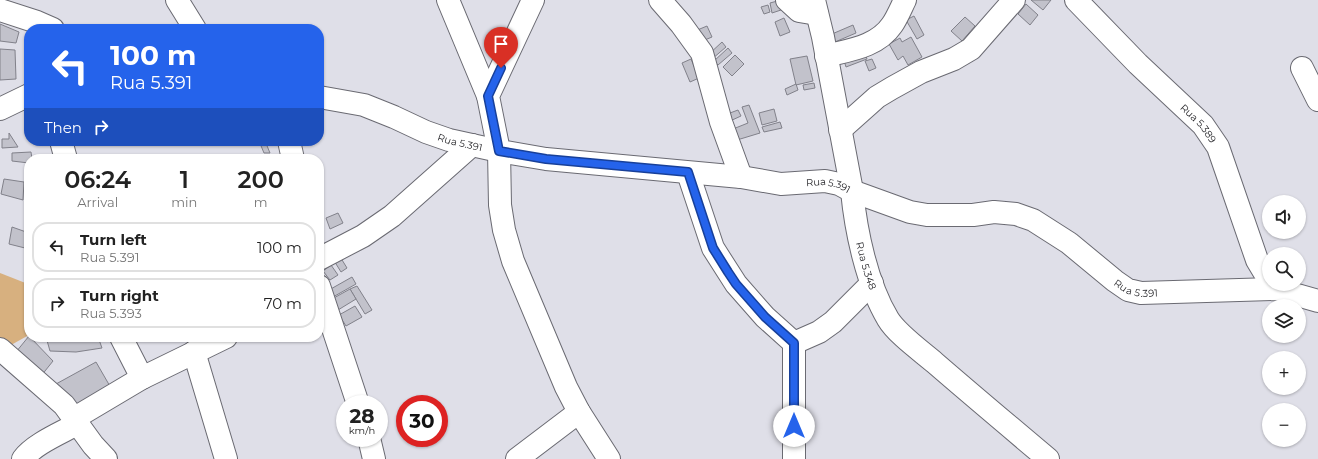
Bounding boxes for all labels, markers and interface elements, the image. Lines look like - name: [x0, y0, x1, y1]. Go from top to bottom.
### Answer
- pin: [484, 27, 518, 68]
- icon: arrive: [490, 33, 512, 55]
- text: 100 m: [110, 38, 196, 72]
- icon: left: [44, 40, 96, 92]
- text: Rua 5.391: [110, 72, 192, 94]
- street label: Rua 5.389: [1178, 101, 1220, 145]
- icon: right: [90, 116, 112, 138]
- text: Then: [44, 118, 82, 137]
- street label: Rua 5.391: [436, 130, 484, 154]
- text: 06:24: [64, 165, 131, 194]
- text: 1: [180, 165, 189, 194]
- text: 200: [238, 165, 284, 194]
- street label: Rua 5.391: [806, 174, 853, 196]
- text: Arrival: [77, 194, 118, 210]
- text: min: [171, 194, 197, 210]
- text: m: [254, 194, 268, 210]
- map controls: [1262, 195, 1306, 447]
- button: sound: [1262, 195, 1306, 239]
- text: Turn left: [80, 230, 147, 249]
- icon: left: [46, 236, 68, 258]
- text: 100 m: [257, 238, 302, 257]
- street label: Rua 5.348: [854, 241, 880, 291]
- button: search: [1262, 247, 1306, 291]
- text: Rua 5.391: [80, 249, 139, 265]
- street label: Rua 5.391: [1112, 276, 1158, 300]
- text: Turn right: [80, 286, 159, 305]
- icon: right: [46, 292, 68, 314]
- text: 70 m: [264, 294, 302, 313]
- button: layers: [1262, 299, 1306, 343]
- text: Rua 5.393: [80, 305, 142, 321]
- button: +: [1262, 351, 1306, 395]
- speed limit sign: 30: [396, 395, 448, 447]
- button: −: [1262, 403, 1306, 447]
- text: 28: [350, 404, 375, 428]
- position arrow: [773, 405, 815, 447]
- text: km/h: [349, 424, 375, 437]

